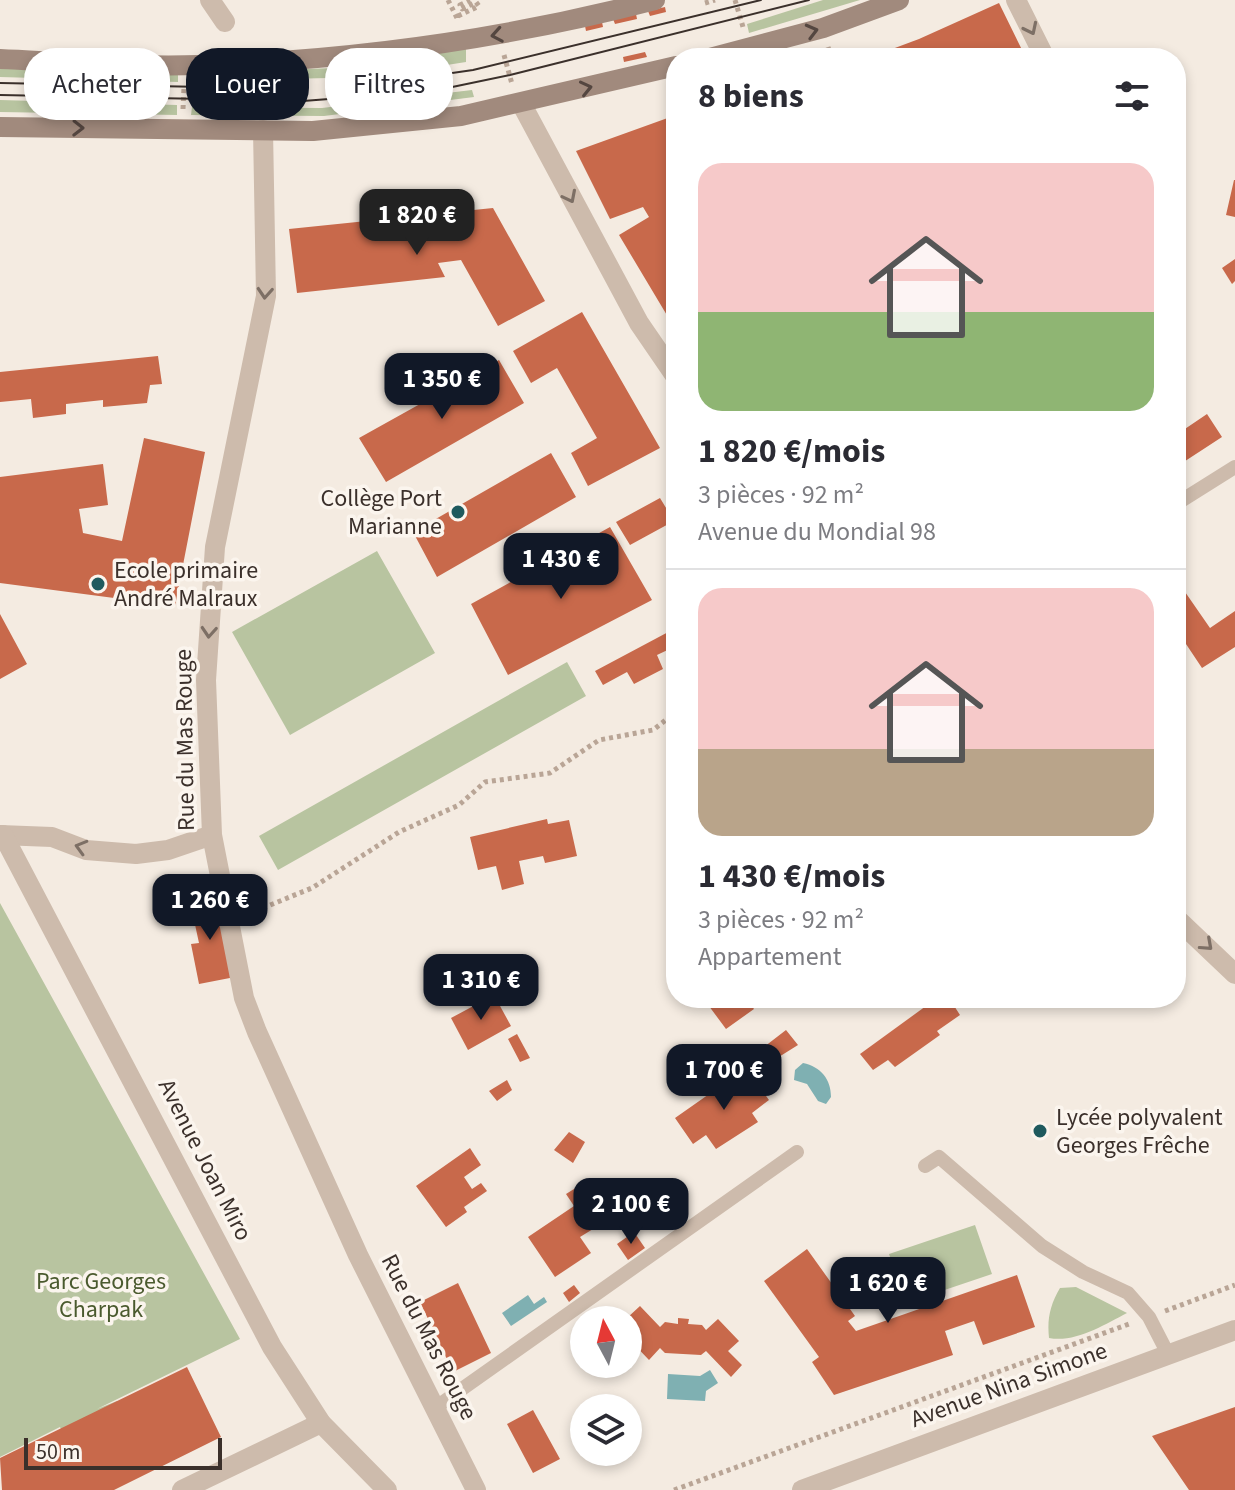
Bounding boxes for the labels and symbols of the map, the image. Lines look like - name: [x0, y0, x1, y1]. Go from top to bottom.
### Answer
- one-way arrow: [1021, 21, 1037, 35]
- one-way arrow: [805, 24, 819, 40]
- one-way arrow: [490, 26, 503, 43]
- one-way arrow: [579, 80, 592, 97]
- one-way arrow: [72, 120, 85, 137]
- pin: 1 820 €: [343, 189, 491, 257]
- one-way arrow: [560, 189, 576, 204]
- one-way arrow: [257, 287, 274, 300]
- pin: 1 350 €: [368, 353, 516, 421]
- place label: Collège Port Marianne: [320, 481, 442, 544]
- marker: Collège Port Marianne: [449, 503, 467, 521]
- pin: 1 430 €: [487, 533, 635, 601]
- place label: Ecole primaire André Malraux: [114, 553, 258, 616]
- marker: Ecole primaire André Malraux: [89, 575, 107, 593]
- one-way arrow: [201, 626, 218, 639]
- street label: Rue du Mas Rouge: [166, 649, 204, 831]
- one-way arrow: [75, 840, 89, 856]
- pin: 1 260 €: [136, 874, 284, 942]
- one-way arrow: [1197, 935, 1212, 949]
- pin: 1 310 €: [407, 954, 555, 1022]
- pin: 1 700 €: [650, 1044, 798, 1112]
- street label: Avenue Joan Miro: [149, 1073, 261, 1247]
- place label: Lycée polyvalent Georges Frêche: [1056, 1100, 1223, 1163]
- marker: Lycée polyvalent Georges Frêche: [1031, 1122, 1049, 1140]
- pin: 2 100 €: [557, 1178, 705, 1246]
- street label: Rue du Mas Rouge: [372, 1248, 486, 1426]
- pin: 1 620 €: [814, 1257, 962, 1325]
- park label: Parc Georges Charpak: [36, 1264, 166, 1327]
- north arrow: [570, 1306, 642, 1378]
- street label: Avenue Nina Simone: [906, 1333, 1112, 1437]
- scale bar: [24, 1434, 222, 1470]

